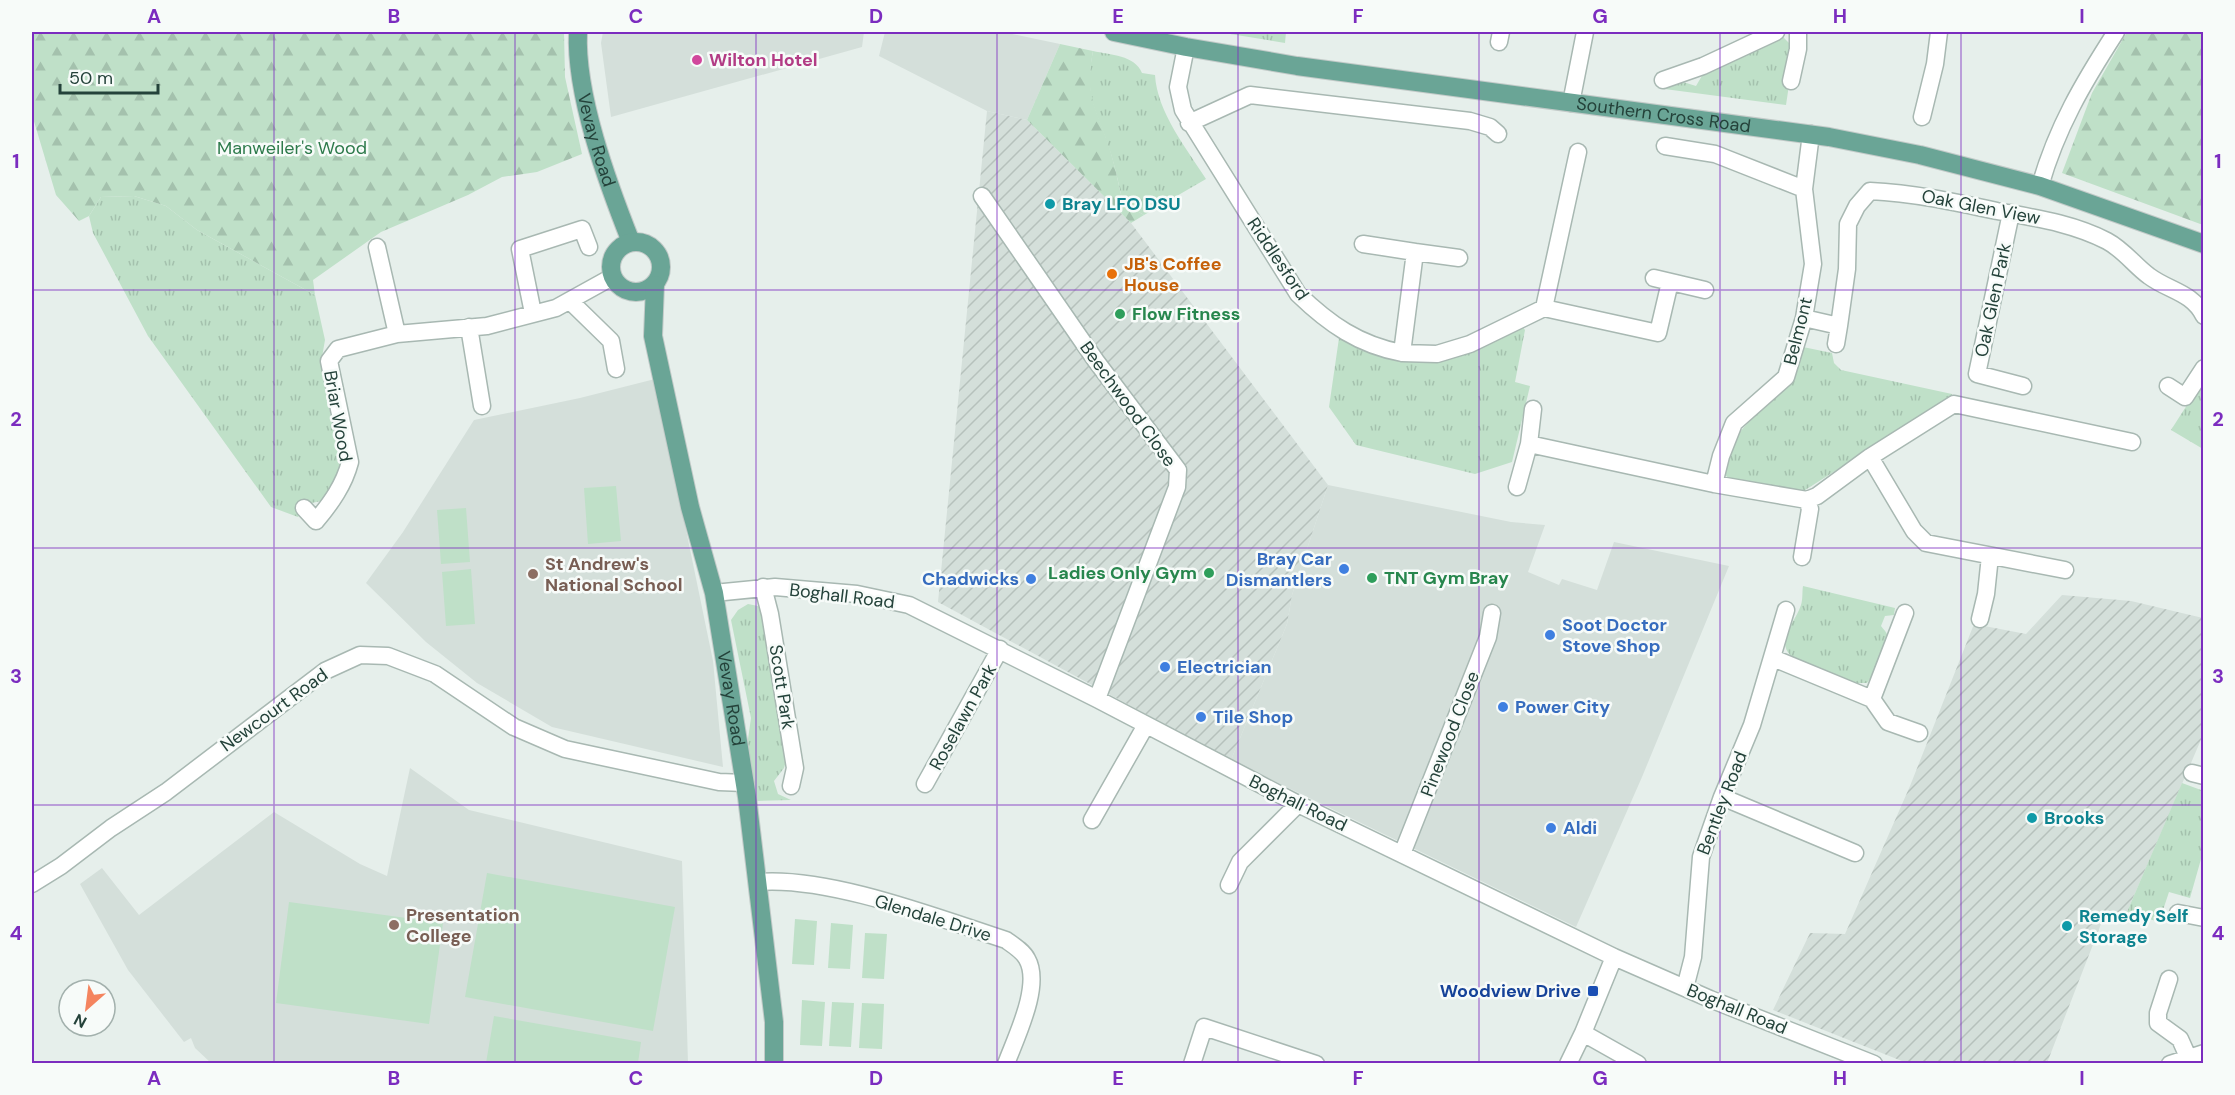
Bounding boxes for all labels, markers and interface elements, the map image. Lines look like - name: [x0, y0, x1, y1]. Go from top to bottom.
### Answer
- text: A: [147, 3, 161, 29]
- text: B: [388, 3, 400, 29]
- text: C: [629, 3, 643, 29]
- text: D: [869, 3, 883, 29]
- text: E: [1112, 3, 1124, 29]
- text: F: [1352, 3, 1364, 29]
- text: G: [1592, 3, 1608, 29]
- text: H: [1833, 3, 1847, 29]
- text: I: [2079, 3, 2085, 29]
- place label: Wilton Hotel: [709, 48, 818, 72]
- marker: Wilton Hotel: [690, 53, 704, 67]
- scale bar: [60, 57, 158, 95]
- text: 50 m: [69, 66, 113, 90]
- street label: Vevay Road: [572, 91, 621, 190]
- street label: Southern Cross Road: [1575, 91, 1752, 138]
- park label: Manweiler's Wood: [217, 136, 367, 160]
- text: 1: [12, 148, 20, 174]
- text: 1: [2214, 148, 2222, 174]
- street label: Oak Glen View: [1920, 184, 2043, 230]
- place label: Bray LFO DSU: [1062, 192, 1181, 216]
- marker: Bray LFO DSU: [1043, 197, 1057, 211]
- street label: Riddlesford: [1242, 213, 1314, 305]
- street label: Oak Glen Park: [1969, 241, 2017, 359]
- place label: JB's Coffee House: [1124, 252, 1222, 297]
- marker: JB's Coffee House: [1105, 267, 1119, 281]
- street label: Belmont: [1778, 295, 1818, 367]
- place label: Flow Fitness: [1132, 302, 1240, 326]
- marker: Flow Fitness: [1113, 307, 1127, 321]
- street label: Beechwood Close: [1074, 336, 1182, 472]
- street label: Briar Wood: [318, 369, 358, 463]
- text: 2: [10, 406, 22, 432]
- text: 2: [2212, 406, 2224, 432]
- place label: Bray Car Dismantlers: [1226, 547, 1332, 592]
- place label: St Andrew's National School: [545, 552, 683, 597]
- place label: Ladies Only Gym: [1048, 561, 1197, 585]
- marker: Bray Car Dismantlers: [1337, 562, 1351, 576]
- marker: Ladies Only Gym: [1202, 566, 1216, 580]
- place label: TNT Gym Bray: [1384, 566, 1509, 590]
- marker: St Andrew's National School: [526, 567, 540, 581]
- place label: Chadwicks: [922, 567, 1019, 591]
- marker: TNT Gym Bray: [1365, 571, 1379, 585]
- marker: Chadwicks: [1024, 572, 1038, 586]
- street label: Boghall Road: [788, 578, 896, 614]
- place label: Soot Doctor Stove Shop: [1562, 613, 1667, 658]
- marker: Soot Doctor Stove Shop: [1543, 628, 1557, 642]
- street label: Scott Park: [763, 643, 801, 731]
- street label: Vevay Road: [712, 649, 751, 748]
- place label: Electrician: [1177, 655, 1272, 679]
- street label: Roselawn Park: [924, 660, 1002, 774]
- marker: Electrician: [1158, 660, 1172, 674]
- text: 3: [10, 663, 22, 689]
- street label: Newcourt Road: [215, 663, 333, 757]
- text: 3: [2212, 663, 2224, 689]
- street label: Pinewood Close: [1415, 668, 1485, 800]
- place label: Power City: [1515, 695, 1610, 719]
- marker: Power City: [1496, 700, 1510, 714]
- place label: Tile Shop: [1213, 705, 1293, 729]
- marker: Tile Shop: [1194, 710, 1208, 724]
- street label: Bentley Road: [1691, 748, 1753, 858]
- street label: Boghall Road: [1245, 769, 1351, 837]
- place label: Brooks: [2044, 806, 2104, 830]
- marker: Brooks: [2025, 811, 2039, 825]
- place label: Aldi: [1563, 816, 1597, 840]
- marker: Aldi: [1544, 821, 1558, 835]
- street label: Glendale Drive: [872, 889, 994, 947]
- place label: Presentation College: [406, 903, 520, 948]
- place label: Remedy Self Storage: [2079, 904, 2189, 949]
- marker: Presentation College: [387, 918, 401, 932]
- marker: Remedy Self Storage: [2060, 919, 2074, 933]
- text: 4: [10, 920, 23, 946]
- text: 4: [2212, 920, 2225, 946]
- north arrow: [57, 978, 117, 1038]
- street label: Boghall Road: [1683, 978, 1791, 1040]
- place label: Woodview Drive: [1440, 979, 1581, 1003]
- marker: Woodview Drive: [1586, 984, 1600, 998]
- text: N: [70, 1009, 90, 1033]
- text: A: [147, 1065, 161, 1091]
- text: B: [388, 1065, 400, 1091]
- text: C: [629, 1065, 643, 1091]
- text: D: [869, 1065, 883, 1091]
- text: E: [1112, 1065, 1124, 1091]
- text: F: [1352, 1065, 1364, 1091]
- text: G: [1592, 1065, 1608, 1091]
- text: H: [1833, 1065, 1847, 1091]
- text: I: [2079, 1065, 2085, 1091]

